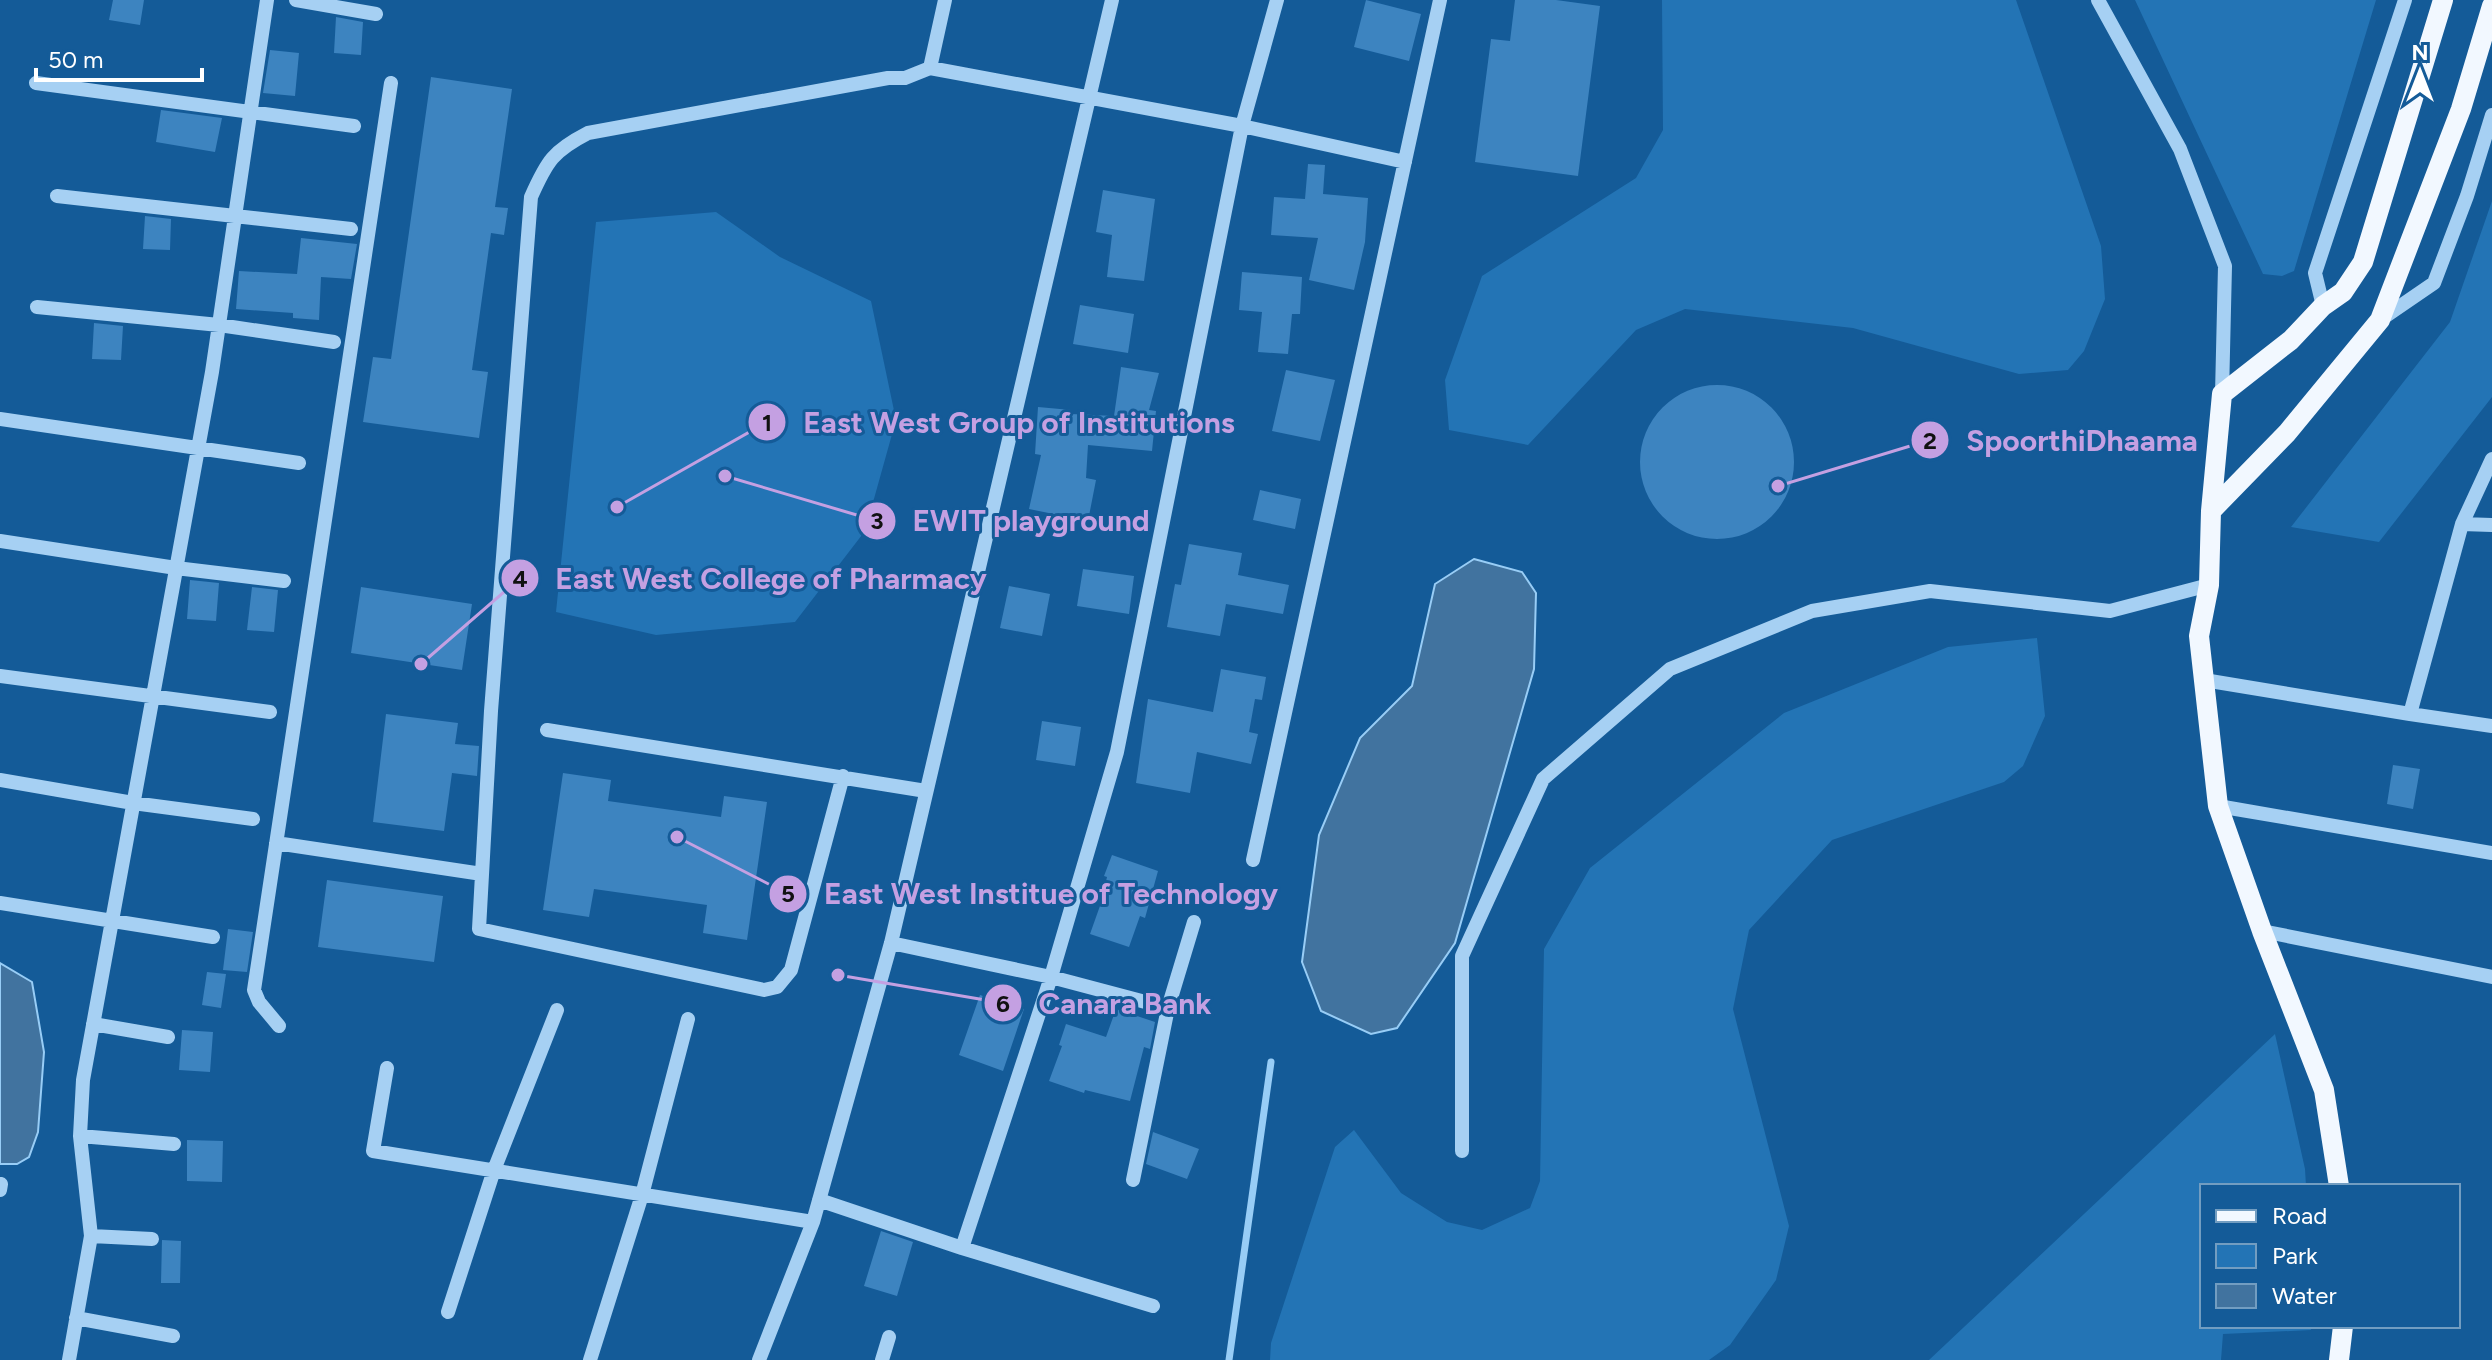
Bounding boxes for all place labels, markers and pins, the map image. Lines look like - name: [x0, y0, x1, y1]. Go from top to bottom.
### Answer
- callout: East West Group of Institutions: [747, 395, 1251, 449]
- callout: SpoorthiDhaama: [1910, 413, 2214, 467]
- callout: EWIT playground: [857, 494, 1166, 548]
- callout: East West College of Pharmacy: [500, 551, 1003, 605]
- callout: East West Institue of Technology: [768, 867, 1294, 921]
- callout: Canara Bank: [983, 976, 1228, 1030]

